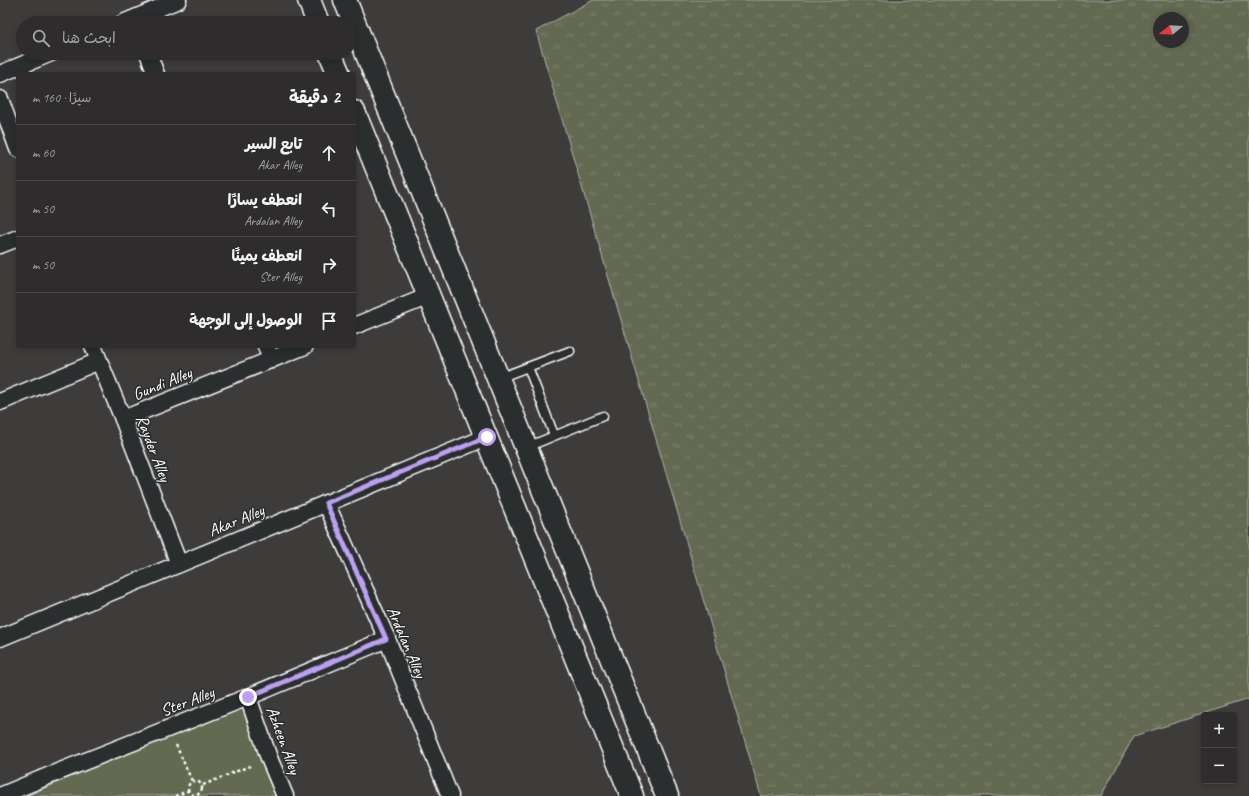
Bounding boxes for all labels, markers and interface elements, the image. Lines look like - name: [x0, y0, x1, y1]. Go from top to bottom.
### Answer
- north arrow: [1153, 12, 1189, 48]
- search box: [16, 16, 356, 60]
- icon: search: [30, 27, 52, 49]
- text: ابحث هنا: [62, 29, 116, 48]
- text: 2 دقيقة: [289, 87, 340, 108]
- text: سيرًا · 160 m: [32, 90, 91, 106]
- text: تابع السير: [245, 135, 302, 154]
- icon: ahead: [318, 142, 340, 164]
- text: 60 m: [32, 145, 54, 161]
- text: Akar Alley: [258, 157, 302, 173]
- text: انعطف يسارًا: [227, 191, 302, 210]
- icon: left: [318, 198, 340, 220]
- text: 50 m: [32, 201, 54, 217]
- text: Ardalan Alley: [244, 213, 302, 229]
- text: انعطف يمينًا: [231, 247, 302, 266]
- icon: right: [318, 254, 340, 276]
- text: 50 m: [32, 257, 54, 273]
- text: Ster Alley: [259, 269, 302, 285]
- icon: arrive: [318, 310, 340, 332]
- text: الوصول إلى الوجهة: [189, 311, 302, 330]
- street label: Gundi Alley: [130, 362, 196, 405]
- street label: Rayder Alley: [131, 412, 176, 486]
- route start: [478, 428, 496, 446]
- street label: Akar Alley: [205, 499, 268, 541]
- street label: Ardalan Alley: [382, 603, 431, 682]
- street label: Ster Alley: [157, 681, 218, 721]
- route end: [239, 688, 257, 706]
- street label: Azheen Alley: [262, 704, 306, 778]
- map controls: [1201, 712, 1237, 784]
- button: +: [1201, 712, 1237, 748]
- button: −: [1201, 748, 1237, 784]

